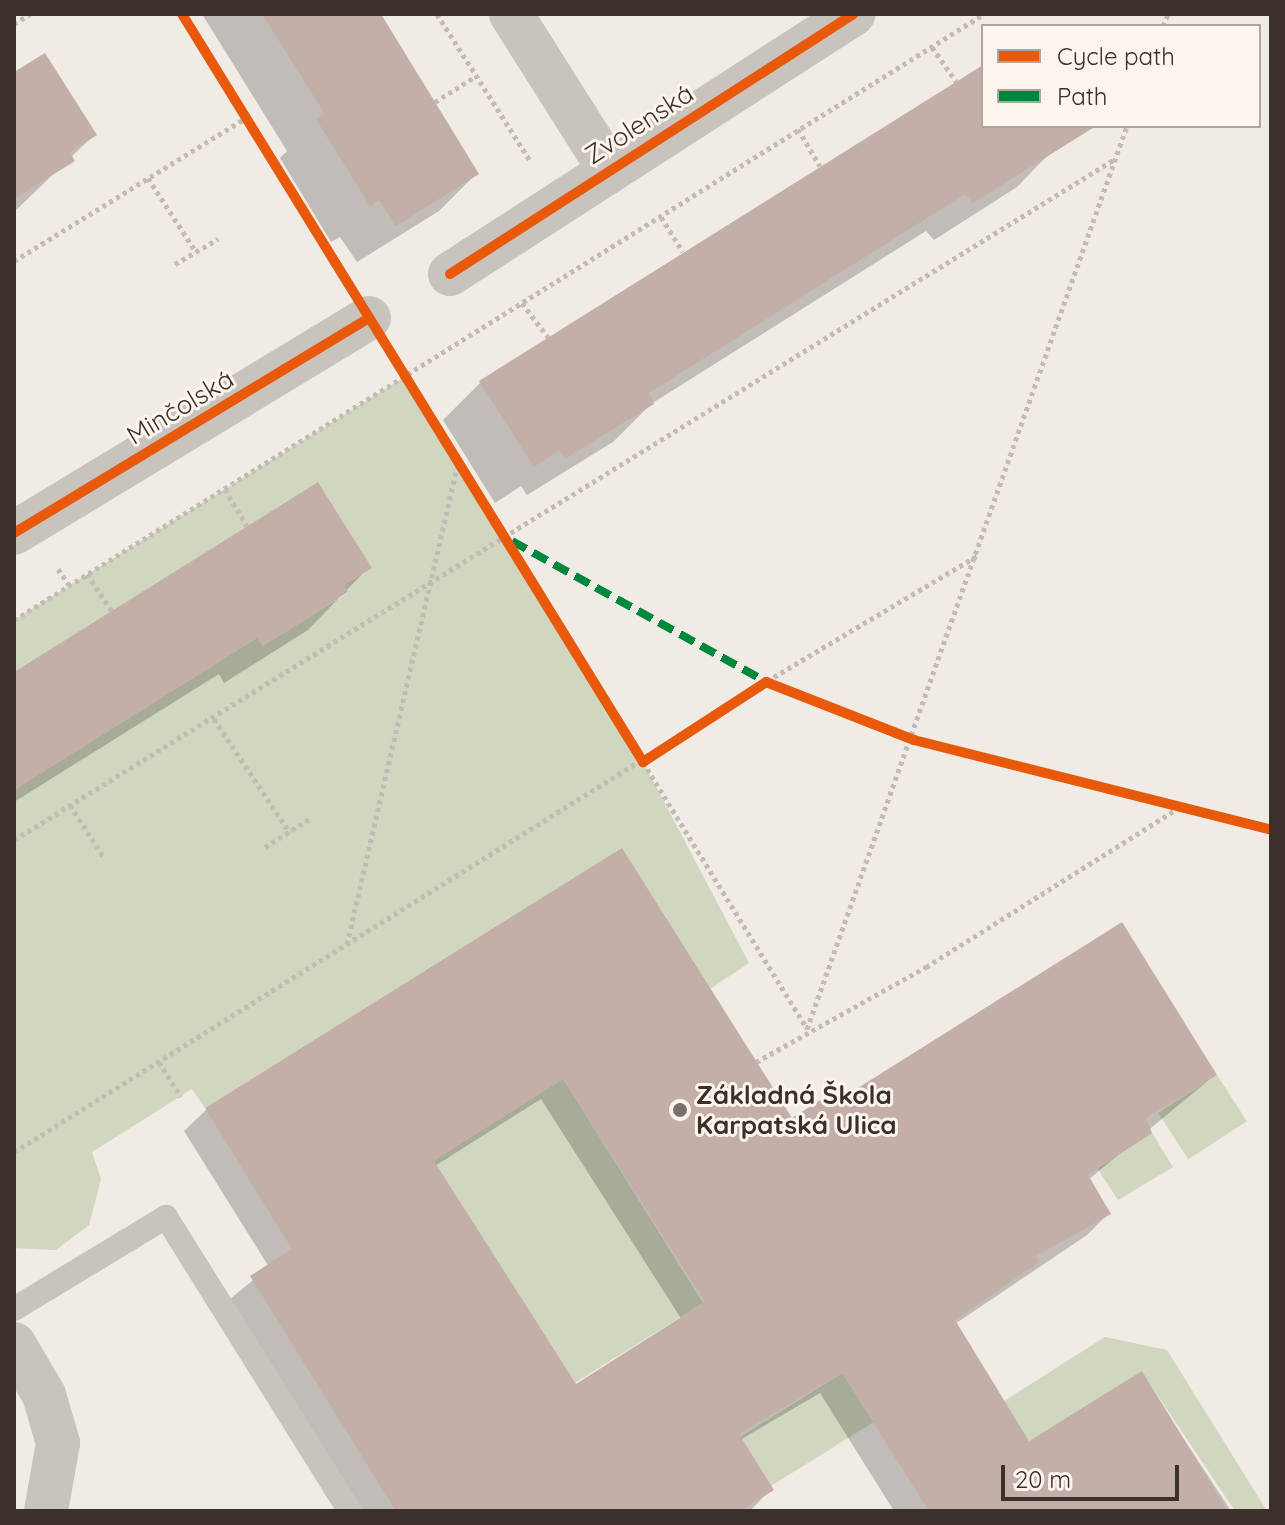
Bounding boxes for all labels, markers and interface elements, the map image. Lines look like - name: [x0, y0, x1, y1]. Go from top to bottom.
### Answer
- legend: [981, 24, 1261, 128]
- text: Cycle path: [1057, 41, 1175, 71]
- street label: Zvolenská: [579, 77, 699, 171]
- text: Path: [1057, 81, 1108, 111]
- street label: Minčolská: [121, 363, 239, 451]
- place label: Základná Škola Karpatská Ulica: [696, 1079, 897, 1140]
- marker: Základná Škola Karpatská Ulica: [671, 1101, 689, 1119]
- scale bar: [1005, 1449, 1183, 1499]
- text: 20 m: [1015, 1464, 1071, 1494]

